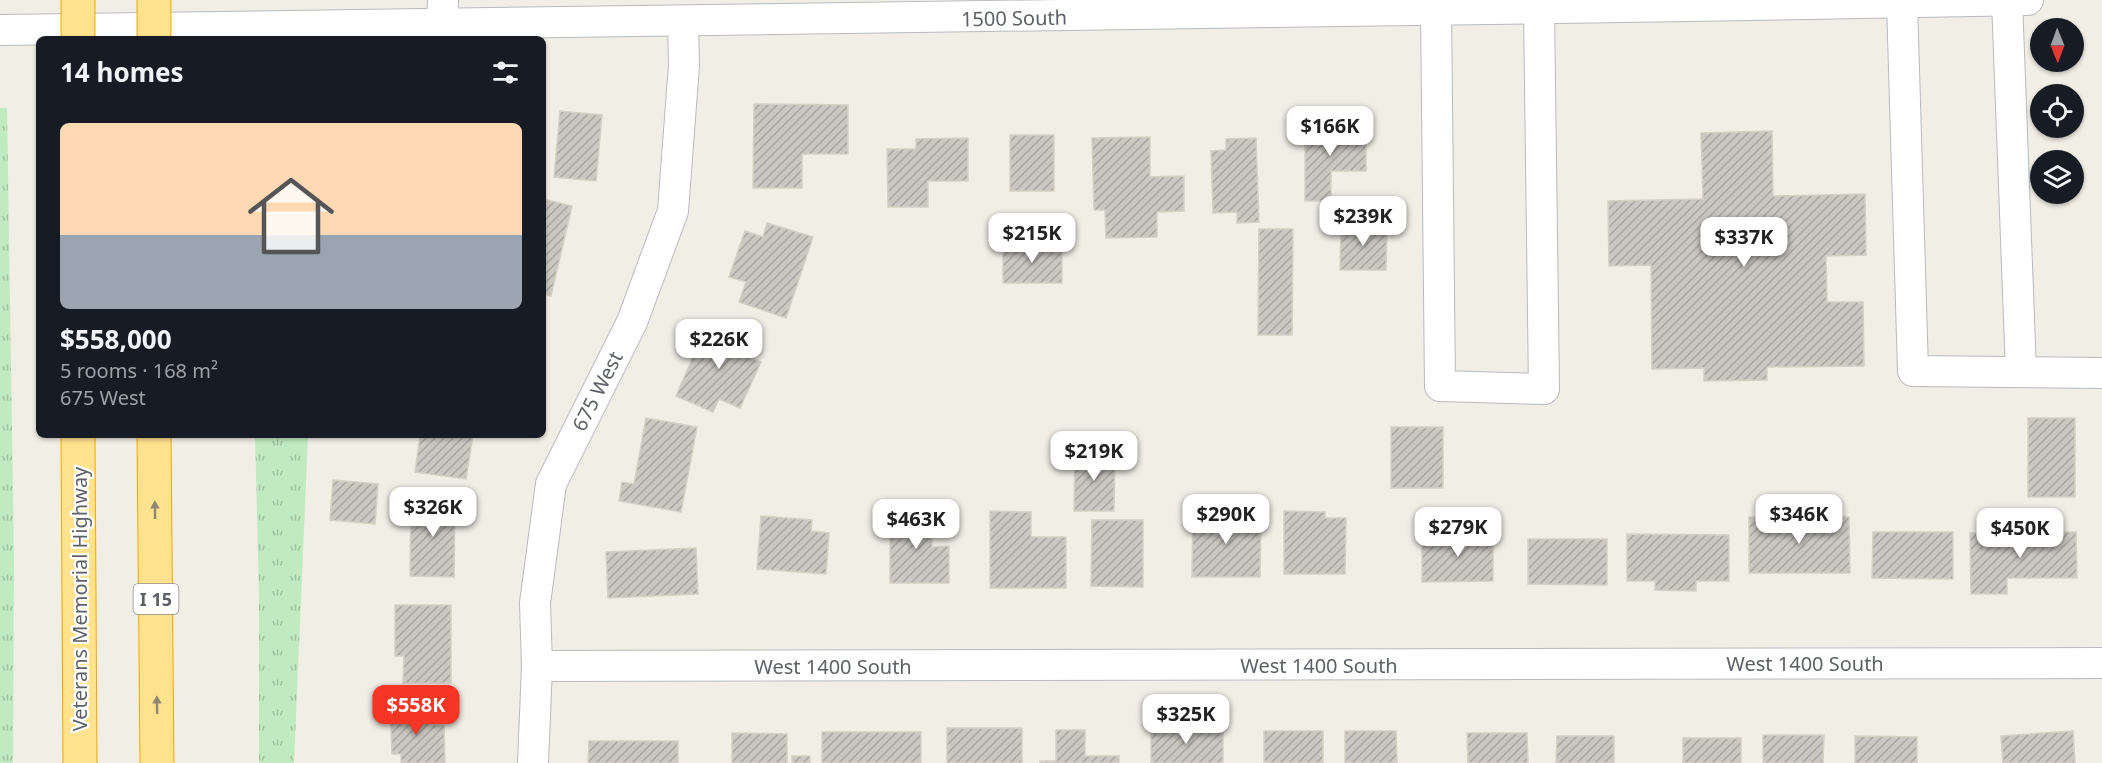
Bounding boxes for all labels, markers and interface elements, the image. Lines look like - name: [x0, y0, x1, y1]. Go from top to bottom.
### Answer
- street label: 1500 South: [961, 4, 1067, 32]
- north arrow: [2030, 18, 2084, 72]
- map controls: [2030, 18, 2084, 204]
- text: 14 homes: [60, 54, 184, 90]
- icon: filters: [489, 56, 522, 89]
- button: locate: [2030, 84, 2084, 138]
- pin: $166K: [1288, 106, 1372, 157]
- text: $166K: [1300, 112, 1360, 139]
- button: layers: [2030, 150, 2084, 204]
- icon: home: [237, 162, 345, 270]
- pin: $239K: [1321, 196, 1405, 247]
- text: $239K: [1333, 202, 1393, 229]
- pin: $215K: [990, 213, 1074, 264]
- pin: $337K: [1702, 217, 1786, 268]
- text: $215K: [1002, 219, 1062, 246]
- text: $337K: [1714, 223, 1774, 250]
- pin: $226K: [677, 319, 761, 370]
- text: $558,000: [60, 321, 172, 357]
- text: $226K: [689, 325, 749, 352]
- street label: 675 West: [565, 347, 629, 435]
- text: 5 rooms · 168 m²: [60, 357, 218, 384]
- text: 675 West: [60, 384, 146, 411]
- pin: $219K: [1052, 431, 1136, 482]
- text: $219K: [1064, 437, 1124, 464]
- street label: Veterans Memorial Highway: [66, 466, 93, 731]
- pin: $326K: [391, 487, 475, 538]
- text: $326K: [403, 493, 463, 520]
- pin: $290K: [1184, 494, 1268, 545]
- pin: $346K: [1757, 494, 1841, 545]
- pin: $463K: [874, 499, 958, 550]
- one-way arrow: [150, 500, 160, 519]
- text: $290K: [1196, 500, 1256, 527]
- text: $346K: [1769, 500, 1829, 527]
- text: $463K: [886, 505, 946, 532]
- pin: $279K: [1416, 507, 1500, 558]
- pin: $450K: [1978, 508, 2062, 559]
- text: $279K: [1428, 513, 1488, 540]
- text: $450K: [1990, 514, 2050, 541]
- road number: I 15: [134, 584, 178, 614]
- street label: West 1400 South: [1726, 650, 1884, 677]
- street label: West 1400 South: [1240, 652, 1398, 679]
- street label: West 1400 South: [754, 653, 912, 680]
- pin: $558K: [374, 685, 458, 736]
- text: $558K: [386, 691, 446, 718]
- pin: $325K: [1144, 694, 1228, 745]
- one-way arrow: [152, 695, 162, 714]
- text: $325K: [1156, 700, 1216, 727]

